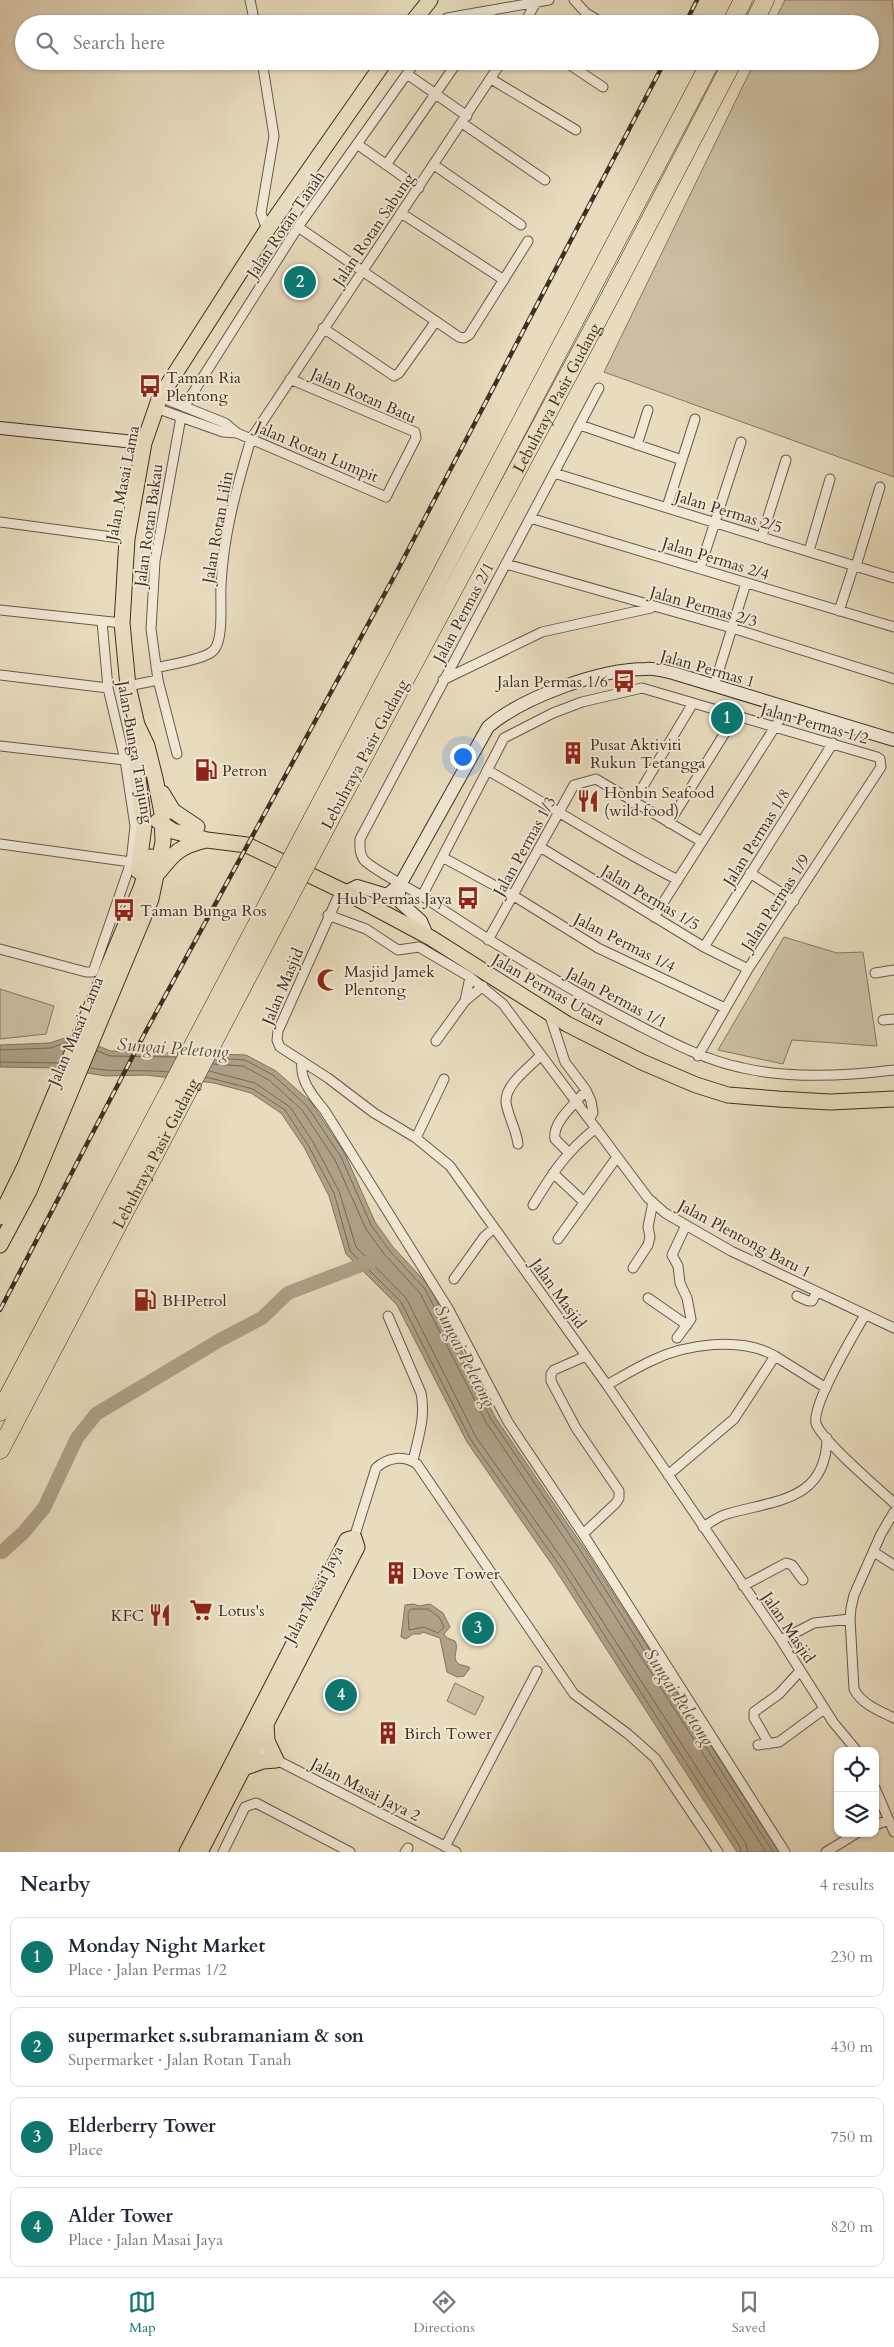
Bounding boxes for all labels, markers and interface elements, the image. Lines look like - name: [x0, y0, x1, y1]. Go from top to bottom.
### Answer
- search box: [15, 15, 879, 70]
- icon: search: [33, 29, 61, 57]
- text: Search here: [73, 30, 165, 56]
- street label: Jalan Rotan Tanah: [241, 166, 330, 284]
- street label: Jalan Rotan Sabung: [327, 169, 420, 292]
- pin: 2: [284, 263, 316, 301]
- street label: Lebuhraya Pasir Gudang: [508, 319, 606, 477]
- street label: Jalan Rotan Batu: [305, 362, 420, 429]
- place label: Taman Ria Plentong: [166, 367, 241, 407]
- bus stop icon: Taman Ria Plentong: [137, 373, 163, 399]
- street label: Jalan Rotan Lumpit: [250, 415, 382, 488]
- street label: Jalan Masai Lama: [101, 424, 145, 545]
- street label: Jalan Rotan Bakau: [129, 462, 169, 590]
- street label: Jalan Rotan Lilin: [197, 469, 239, 587]
- street label: Jalan Permas 2/5: [671, 485, 785, 539]
- street label: Jalan Permas 2/4: [658, 532, 772, 586]
- street label: Jalan Permas 2/1: [427, 558, 500, 668]
- street label: Jalan Permas 2/3: [645, 581, 760, 633]
- street label: Jalan Permas 1: [656, 644, 758, 693]
- bus stop icon: Jalan Permas 1/6: [611, 668, 637, 694]
- place label: Jalan Permas 1/6: [495, 671, 608, 693]
- street label: Lebuhraya Pasir Gudang: [316, 676, 414, 833]
- street label: Jalan Bunga Tanjung: [111, 677, 158, 825]
- street label: Jalan Permas 1/2: [756, 698, 871, 750]
- pin: 1: [711, 699, 743, 737]
- place label: Pusat Aktiviti Rukun Tetangga: [590, 734, 706, 774]
- building icon: Pusat Aktiviti Rukun Tetangga: [560, 740, 586, 766]
- your location: [450, 744, 476, 770]
- fuel station icon: Petron: [193, 757, 219, 783]
- place label: Petron: [222, 760, 267, 782]
- place label: Honbin Seafood (wild food): [604, 782, 715, 822]
- street label: Jalan Permas 1/8: [717, 785, 796, 892]
- restaurant icon: Honbin Seafood (wild food): [575, 788, 601, 814]
- street label: Jalan Permas 1/3: [487, 793, 561, 902]
- street label: Jalan Permas 1/9: [735, 850, 815, 957]
- street label: Jalan Permas 1/5: [596, 859, 704, 936]
- bus stop icon: Hub Permas Jaya: [455, 885, 481, 911]
- place label: Hub Permas Jaya: [337, 888, 452, 910]
- bus stop icon: Taman Bunga Ros: [111, 897, 137, 923]
- place label: Taman Bunga Ros: [140, 900, 267, 922]
- street label: Jalan Permas 1/4: [568, 907, 679, 978]
- street label: Jalan Masjid: [256, 944, 309, 1030]
- street label: Jalan Permas Utara: [486, 948, 609, 1031]
- place label: Masjid Jamek Plentong: [344, 961, 435, 1001]
- street label: Jalan Permas 1/1: [561, 961, 671, 1034]
- mosque icon: Masjid Jamek Plentong: [315, 967, 341, 993]
- street label: Jalan Masai Lama: [42, 973, 109, 1091]
- water label: Sungai Peletong: [116, 1032, 230, 1065]
- street label: Lebuhraya Pasir Gudang: [108, 1075, 205, 1233]
- street label: Jalan Plentong Baru 1: [672, 1194, 815, 1283]
- street label: Jalan Masjid: [524, 1253, 591, 1333]
- fuel station icon: BHPetrol: [132, 1287, 158, 1313]
- place label: BHPetrol: [162, 1290, 227, 1312]
- water label: Sungai Peletong: [428, 1301, 501, 1412]
- street label: Jalan Masai Jaya: [278, 1542, 349, 1649]
- building icon: Dove Tower: [383, 1560, 409, 1586]
- place label: Dove Tower: [412, 1563, 500, 1585]
- street label: Jalan Masjid: [755, 1586, 820, 1668]
- supermarket icon: Lotus's: [188, 1597, 214, 1623]
- place label: Lotus's: [218, 1600, 265, 1622]
- restaurant icon: KFC: [147, 1602, 173, 1628]
- place label: KFC: [111, 1605, 144, 1627]
- pin: 3: [462, 1609, 494, 1647]
- water label: Sungai Peletong: [638, 1644, 720, 1751]
- pin: 4: [325, 1676, 357, 1714]
- building icon: Birch Tower: [375, 1720, 401, 1746]
- place label: Birch Tower: [404, 1723, 492, 1745]
- map controls: [834, 1747, 879, 1837]
- button: locate: [834, 1747, 879, 1792]
- street label: Jalan Masai Jaya 2: [305, 1752, 424, 1827]
- button: layers: [834, 1792, 879, 1837]
- text: Nearby: [20, 1870, 91, 1899]
- text: 4 results: [820, 1874, 874, 1896]
- text: Monday Night Market: [68, 1933, 265, 1959]
- text: 1: [33, 1946, 41, 1968]
- text: 230 m: [831, 1946, 873, 1968]
- text: Place · Jalan Permas 1/2: [68, 1959, 227, 1981]
- text: supermarket s.subramaniam & son: [68, 2023, 364, 2049]
- text: 2: [33, 2036, 41, 2058]
- text: 430 m: [831, 2036, 873, 2058]
- text: Supermarket · Jalan Rotan Tanah: [68, 2049, 291, 2071]
- text: Elderberry Tower: [68, 2113, 216, 2139]
- text: 3: [33, 2126, 41, 2148]
- text: 750 m: [831, 2126, 873, 2148]
- text: Place: [68, 2139, 103, 2161]
- text: Alder Tower: [68, 2203, 173, 2229]
- text: 4: [33, 2216, 41, 2238]
- text: 820 m: [831, 2216, 873, 2238]
- text: Place · Jalan Masai Jaya: [68, 2229, 223, 2251]
- tab: Map: [128, 2288, 156, 2337]
- tab: Directions: [413, 2288, 475, 2337]
- tab: Saved: [732, 2288, 766, 2337]

